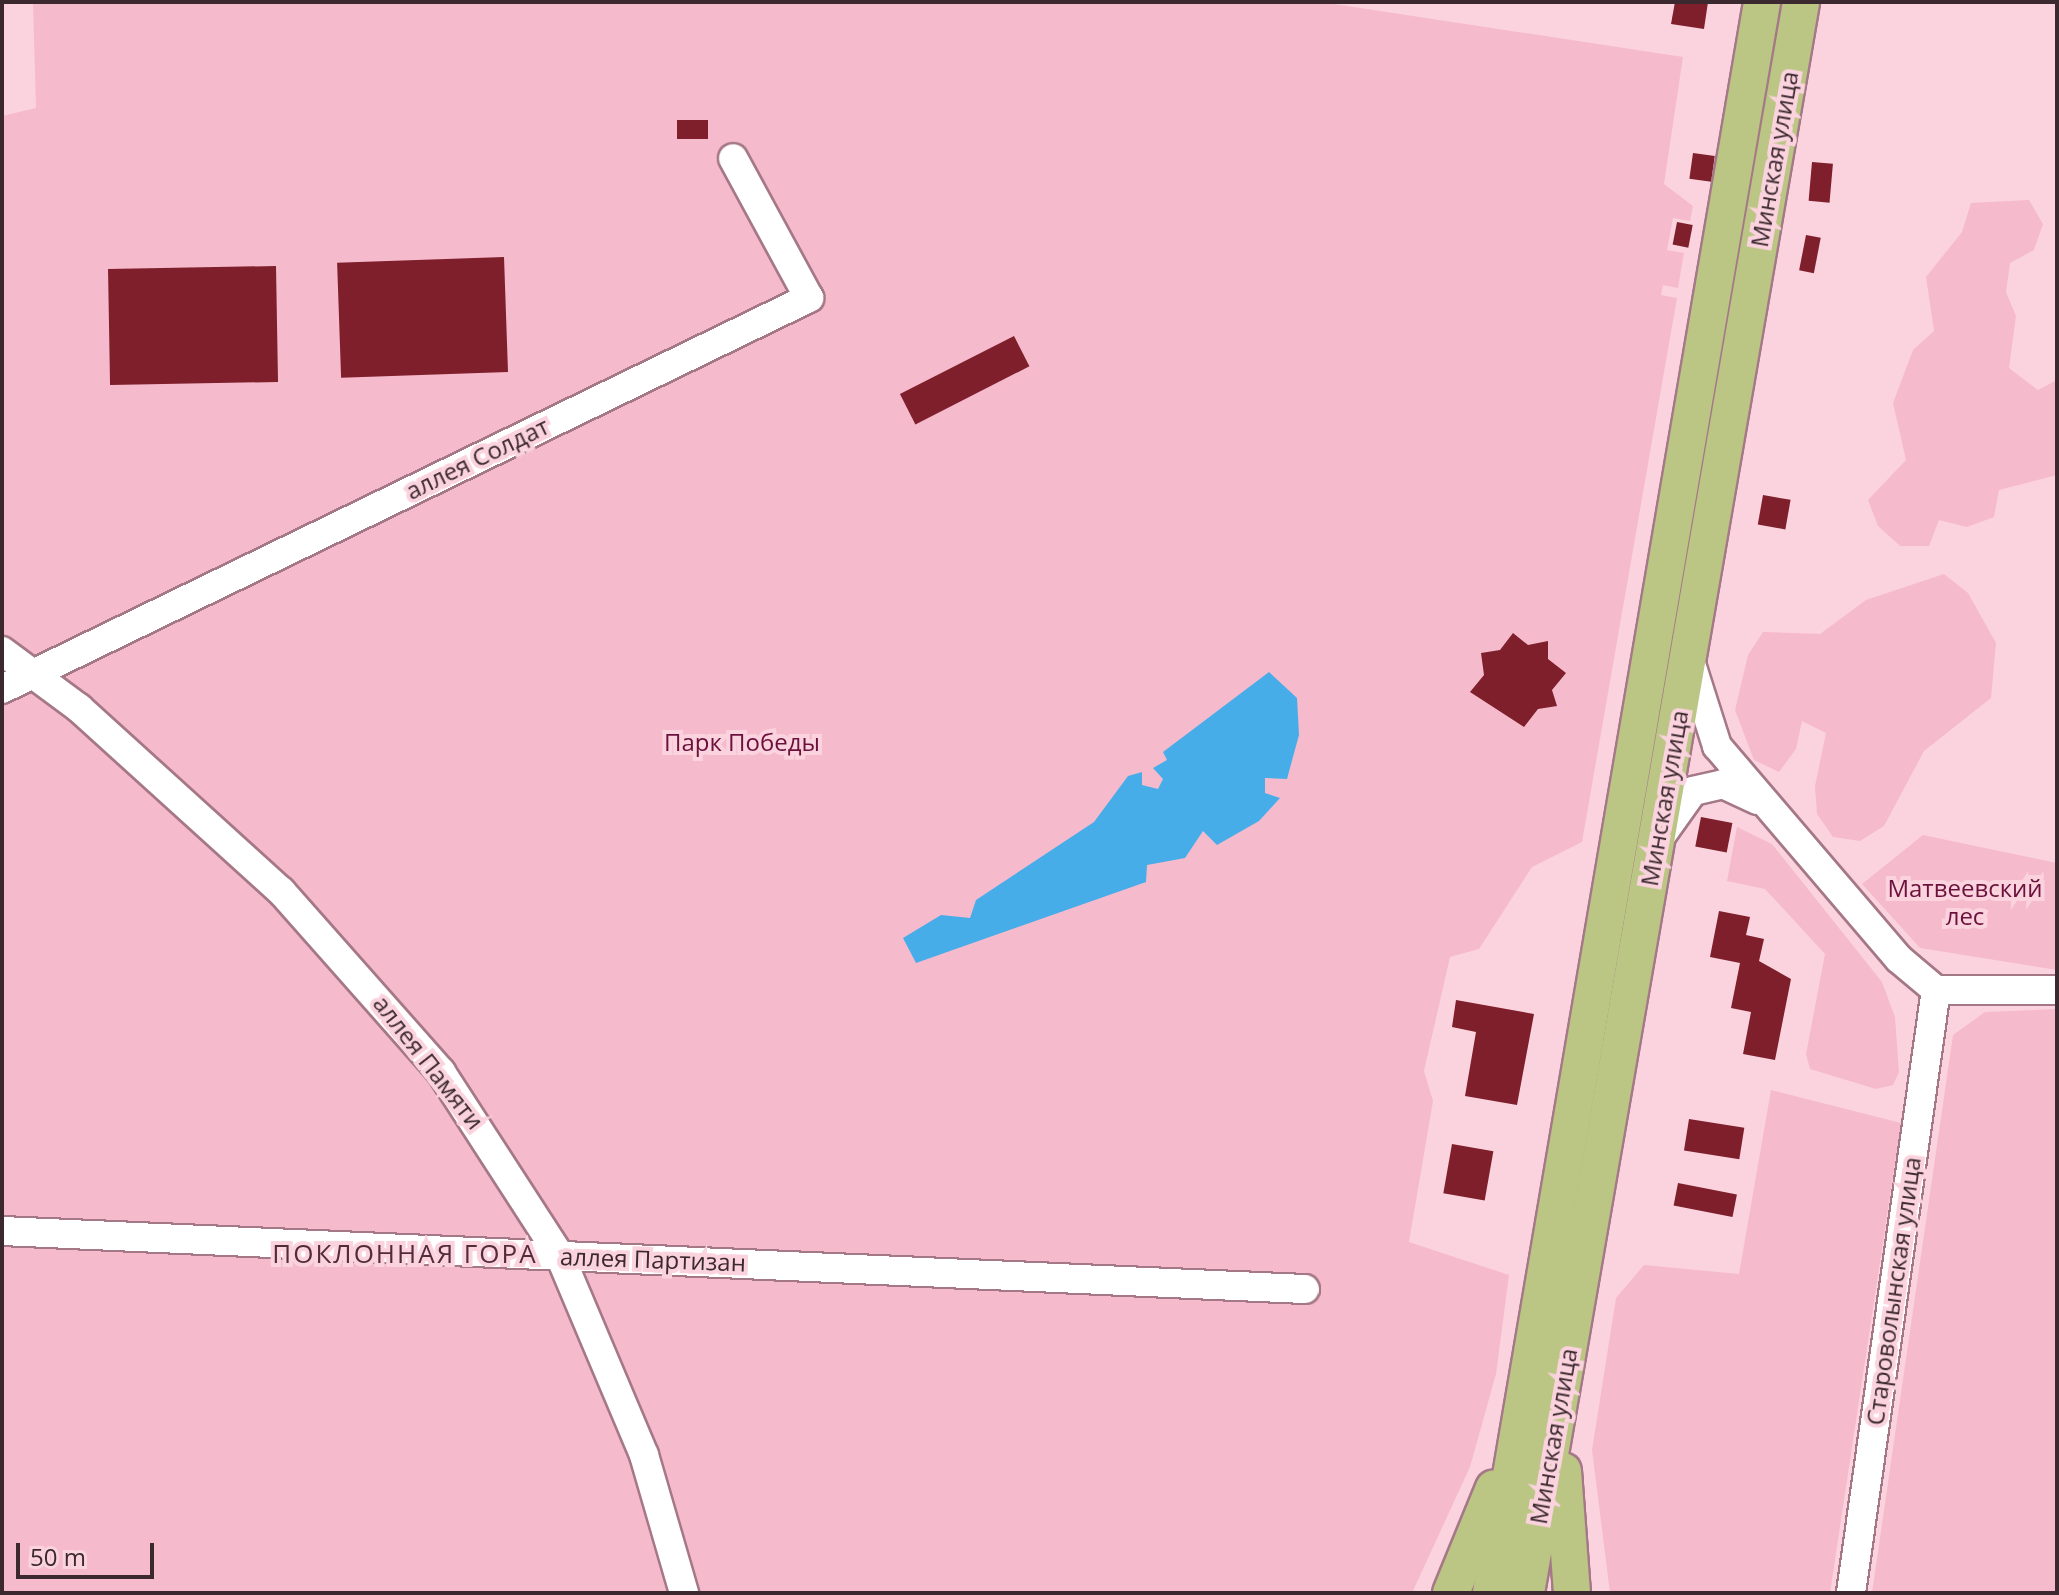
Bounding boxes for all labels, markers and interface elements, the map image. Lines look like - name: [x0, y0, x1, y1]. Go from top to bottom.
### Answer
- street label: Минская улица: [1744, 69, 1804, 249]
- street label: аллея Солдат: [401, 411, 553, 505]
- street label: Минская улица: [1634, 708, 1694, 888]
- park label: Парк Победы: [664, 728, 820, 756]
- park label: Матвеевский лес: [1887, 874, 2043, 930]
- street label: аллея Памяти: [368, 989, 490, 1135]
- street label: Староволынская улица: [1860, 1155, 1926, 1427]
- district label: ПОКЛОННАЯ ГОРА: [272, 1238, 538, 1270]
- street label: аллея Партизан: [560, 1241, 746, 1277]
- street label: Минская улица: [1523, 1346, 1583, 1526]
- scale bar: [20, 1527, 158, 1577]
- text: 50 m: [30, 1540, 86, 1573]

